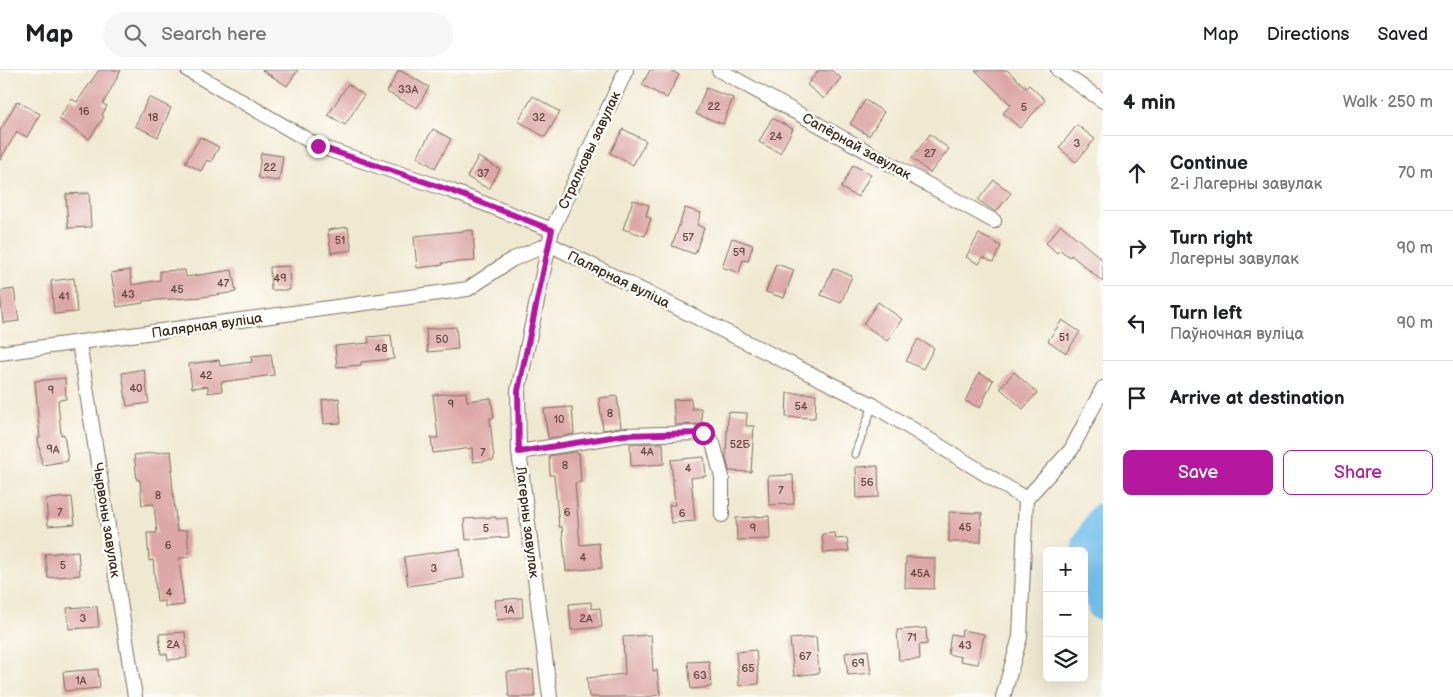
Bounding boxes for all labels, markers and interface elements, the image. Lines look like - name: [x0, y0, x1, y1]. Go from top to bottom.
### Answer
- search box: [103, 12, 453, 57]
- text: Map: [25, 20, 73, 49]
- icon: search: [121, 21, 149, 49]
- text: Search here: [161, 23, 267, 46]
- text: Map: [1203, 24, 1239, 45]
- text: Directions: [1267, 24, 1349, 45]
- text: Saved: [1377, 24, 1428, 45]
- house number: 33А: [398, 83, 418, 96]
- street label: Стралковы завулак: [555, 88, 624, 212]
- text: 4 min: [1123, 90, 1176, 115]
- text: Walk · 250 m: [1343, 93, 1433, 112]
- house number: 22: [708, 100, 721, 113]
- house number: 5: [1021, 101, 1027, 114]
- house number: 16: [79, 105, 90, 118]
- street label: Сапёрнай завулак: [799, 109, 915, 184]
- house number: 18: [148, 111, 158, 124]
- house number: 32: [532, 111, 546, 124]
- house number: 24: [769, 130, 783, 143]
- route end: [307, 135, 330, 158]
- house number: 3: [1074, 137, 1081, 150]
- house number: 27: [924, 147, 937, 160]
- text: Continue: [1170, 152, 1248, 175]
- icon: ahead: [1123, 159, 1151, 187]
- house number: 22: [264, 161, 277, 174]
- text: 70 m: [1398, 164, 1433, 183]
- house number: 37: [477, 167, 490, 180]
- text: 2-і Лагерны завулак: [1170, 175, 1322, 194]
- text: Turn right: [1170, 227, 1253, 250]
- house number: 57: [682, 231, 694, 244]
- house number: 51: [335, 234, 345, 247]
- icon: right: [1123, 234, 1151, 262]
- text: 90 m: [1397, 239, 1433, 258]
- house number: 59: [733, 246, 745, 259]
- street label: Палярная вуліца: [565, 247, 673, 312]
- text: Лагерны завулак: [1170, 250, 1299, 269]
- house number: 49: [273, 272, 287, 285]
- house number: 47: [217, 277, 230, 290]
- house number: 45: [170, 283, 184, 296]
- house number: 43: [121, 288, 135, 301]
- house number: 41: [59, 290, 69, 303]
- text: Turn left: [1170, 302, 1242, 325]
- street label: Палярная вуліца: [151, 309, 264, 342]
- icon: left: [1123, 309, 1151, 337]
- text: 90 m: [1397, 314, 1433, 333]
- text: Паўночная вуліца: [1170, 325, 1304, 344]
- house number: 51: [1059, 331, 1069, 344]
- house number: 50: [436, 333, 449, 346]
- house number: 48: [374, 342, 388, 355]
- house number: 42: [199, 369, 213, 382]
- house number: 40: [129, 382, 143, 395]
- house number: 9: [48, 384, 54, 397]
- icon: arrive: [1123, 384, 1151, 412]
- text: Arrive at destination: [1170, 387, 1345, 410]
- house number: 9: [448, 398, 454, 411]
- house number: 54: [794, 400, 808, 413]
- house number: 8: [607, 407, 613, 420]
- house number: 10: [554, 413, 565, 426]
- route start: [692, 422, 715, 445]
- house number: 52Б: [730, 438, 751, 451]
- house number: 9А: [46, 443, 60, 456]
- house number: 4А: [640, 445, 654, 458]
- house number: 7: [480, 446, 486, 459]
- button: Save: [1123, 450, 1273, 495]
- button: Share: [1283, 450, 1433, 495]
- house number: 8: [562, 459, 568, 472]
- street label: Чырвоны завулак: [89, 461, 124, 579]
- house number: 4: [685, 462, 692, 475]
- street label: Лагерны завулак: [512, 464, 543, 580]
- house number: 56: [860, 476, 874, 489]
- house number: 7: [778, 484, 784, 497]
- house number: 8: [155, 489, 161, 502]
- house number: 7: [57, 506, 63, 519]
- house number: 6: [564, 506, 571, 519]
- house number: 6: [679, 507, 686, 520]
- house number: 45: [958, 521, 972, 534]
- house number: 5: [483, 522, 489, 535]
- house number: 9: [750, 522, 756, 535]
- house number: 6: [165, 539, 172, 552]
- map controls: [1043, 547, 1088, 682]
- button: +: [1043, 547, 1088, 592]
- house number: 4: [580, 551, 587, 564]
- house number: 5: [60, 559, 66, 572]
- house number: 3: [431, 562, 438, 575]
- house number: 45А: [910, 567, 930, 580]
- house number: 4: [166, 586, 173, 599]
- button: −: [1043, 592, 1088, 637]
- house number: 1А: [504, 603, 515, 616]
- house number: 3: [80, 612, 87, 625]
- house number: 2А: [579, 612, 593, 625]
- house number: 71: [907, 631, 917, 644]
- button: layers: [1043, 637, 1088, 682]
- house number: 2А: [166, 638, 180, 651]
- house number: 43: [958, 639, 972, 652]
- house number: 67: [799, 650, 812, 663]
- house number: 69: [851, 657, 865, 670]
- house number: 65: [741, 662, 755, 675]
- house number: 63: [693, 669, 707, 682]
- house number: 1А: [76, 674, 87, 687]

